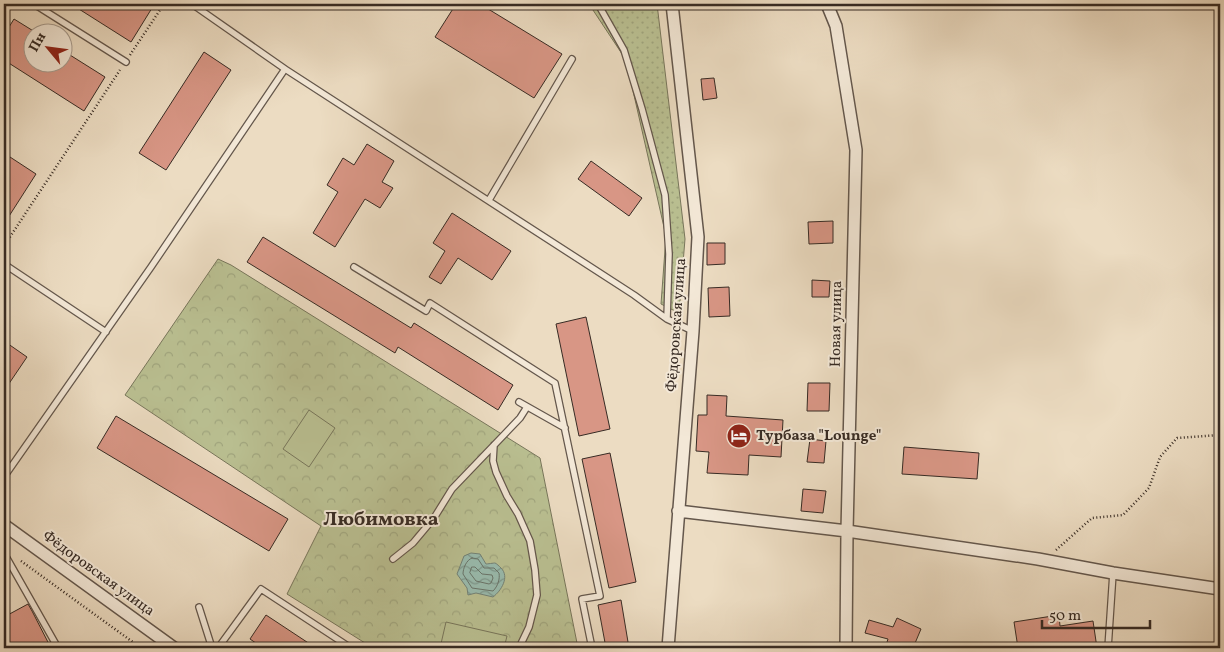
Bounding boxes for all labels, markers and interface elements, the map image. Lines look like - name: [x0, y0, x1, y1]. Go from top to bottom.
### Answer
- north arrow: [22, 22, 72, 72]
- text: Пн: [25, 29, 51, 56]
- street label: Фёдоровская улица: [662, 257, 692, 393]
- street label: Новая улица: [826, 281, 848, 367]
- hotel icon: Турбаза "Lounge": [726, 423, 752, 449]
- place label: Турбаза "Lounge": [756, 426, 881, 447]
- district label: Любимовка: [323, 506, 439, 534]
- street label: Фёдоровская улица: [38, 526, 158, 622]
- scale bar: [1042, 597, 1149, 629]
- text: 50 m: [1049, 606, 1081, 627]

